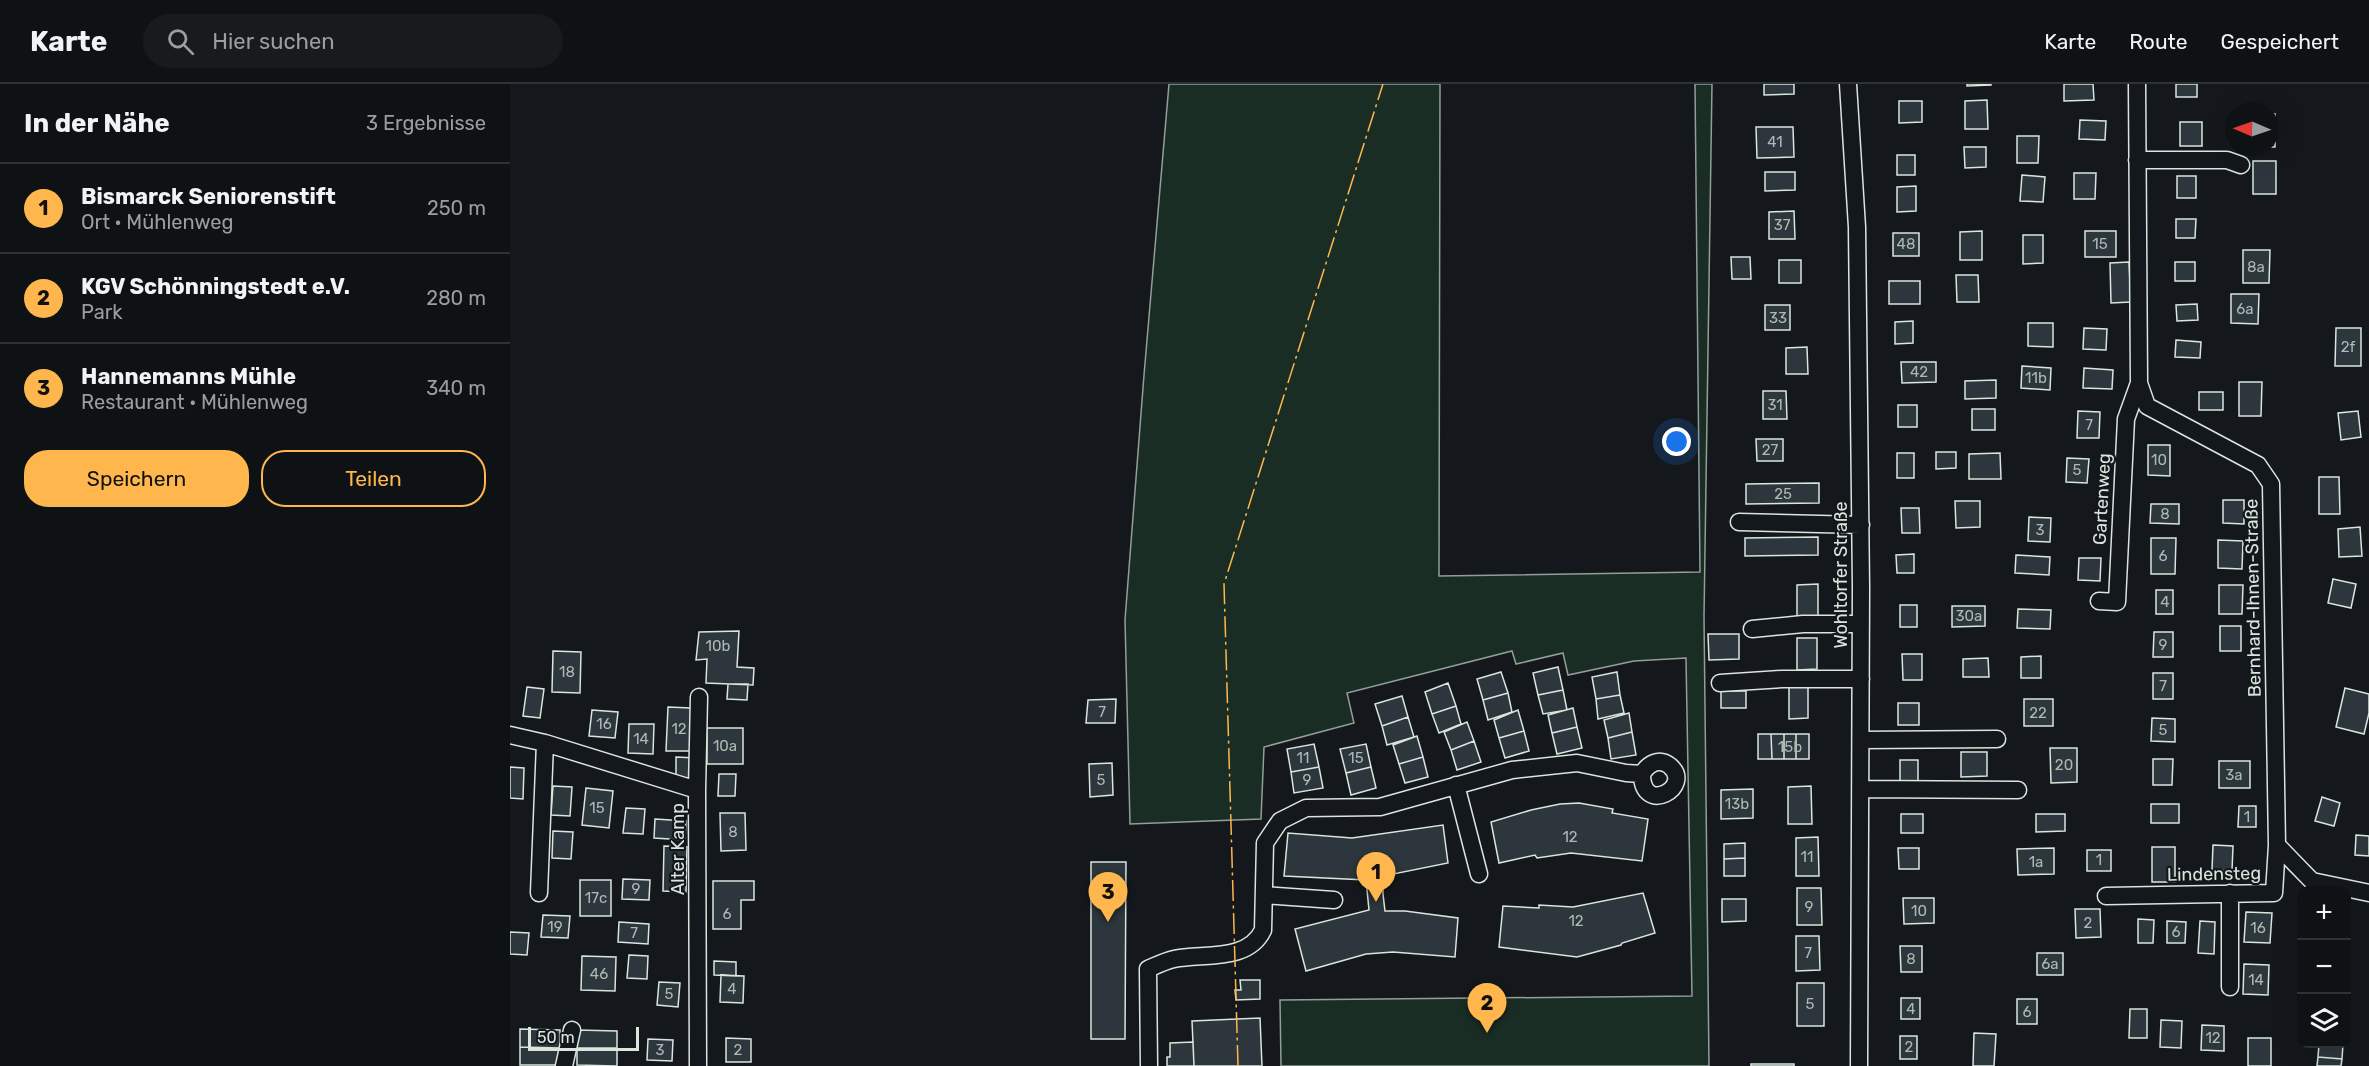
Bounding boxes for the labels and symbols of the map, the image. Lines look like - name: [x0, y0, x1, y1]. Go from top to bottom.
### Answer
- north arrow: [2225, 102, 2279, 156]
- house number: 41: [1767, 133, 1783, 151]
- house number: 37: [1774, 216, 1791, 234]
- house number: 48: [1897, 235, 1915, 253]
- house number: 15: [2092, 235, 2108, 253]
- house number: 8a: [2247, 258, 2265, 276]
- house number: 6a: [2236, 300, 2254, 318]
- house number: 33: [1769, 309, 1787, 327]
- house number: 2f: [2341, 338, 2356, 356]
- house number: 42: [1910, 363, 1928, 381]
- house number: 11b: [2025, 369, 2047, 387]
- house number: 31: [1767, 396, 1783, 414]
- house number: 7: [2085, 416, 2093, 434]
- your location: [1662, 427, 1691, 456]
- house number: 27: [1762, 441, 1779, 459]
- house number: 10: [2151, 451, 2167, 469]
- street label: Gartenweg: [2089, 453, 2115, 545]
- house number: 5: [2073, 461, 2082, 479]
- house number: 25: [1774, 485, 1792, 503]
- street label: Bernhard-Ihnen-Straße: [2240, 499, 2266, 697]
- street label: Wohltorfer Straße: [1830, 501, 1852, 649]
- house number: 8: [2160, 505, 2170, 523]
- house number: 3: [2035, 521, 2045, 539]
- house number: 6: [2158, 547, 2168, 565]
- house number: 4: [2160, 593, 2170, 611]
- house number: 30a: [1956, 607, 1982, 625]
- house number: 9: [2159, 636, 2168, 654]
- house number: 10b: [706, 637, 731, 655]
- house number: 18: [559, 663, 575, 681]
- house number: 7: [2159, 677, 2167, 695]
- house number: 7: [1098, 703, 1106, 721]
- house number: 22: [2029, 704, 2047, 722]
- house number: 16: [596, 715, 612, 733]
- house number: 12: [671, 720, 687, 738]
- house number: 5: [2159, 721, 2168, 739]
- house number: 14: [633, 730, 649, 748]
- house number: 10a: [713, 737, 737, 755]
- house number: 15b: [1778, 738, 1802, 756]
- house number: 11: [1297, 749, 1309, 767]
- house number: 15: [1348, 749, 1364, 767]
- house number: 20: [2055, 756, 2073, 774]
- house number: 3a: [2225, 766, 2243, 784]
- house number: 5: [1097, 771, 1106, 789]
- house number: 9: [1303, 771, 1312, 789]
- house number: 13b: [1725, 795, 1749, 813]
- house number: 15: [589, 799, 605, 817]
- street label: Alter Kamp: [667, 803, 689, 895]
- house number: 1: [2244, 808, 2250, 826]
- house number: 8: [728, 823, 738, 841]
- house number: 12: [1562, 828, 1578, 846]
- house number: 11: [1801, 848, 1813, 866]
- house number: 1: [2096, 851, 2102, 869]
- pin: 1: [1356, 852, 1396, 902]
- house number: 1a: [2029, 853, 2043, 871]
- street label: Lindensteg: [2167, 862, 2261, 886]
- pin: 3: [1088, 872, 1128, 922]
- house number: 9: [632, 880, 641, 898]
- house number: 17c: [585, 889, 607, 907]
- house number: 9: [1805, 898, 1814, 916]
- house number: 10: [1911, 902, 1927, 920]
- house number: 6: [722, 905, 732, 923]
- house number: 12: [1568, 912, 1584, 930]
- house number: 2: [2084, 914, 2093, 932]
- house number: 19: [547, 918, 563, 936]
- house number: 16: [2250, 919, 2266, 937]
- house number: 6: [2171, 923, 2181, 941]
- house number: 7: [630, 924, 638, 942]
- house number: 7: [1804, 944, 1812, 962]
- house number: 8: [1906, 950, 1916, 968]
- house number: 6a: [2041, 955, 2059, 973]
- house number: 46: [590, 965, 608, 983]
- house number: 14: [2248, 971, 2264, 989]
- house number: 4: [727, 980, 737, 998]
- pin: 2: [1468, 984, 1506, 1033]
- house number: 5: [665, 985, 674, 1003]
- house number: 5: [1806, 995, 1815, 1013]
- house number: 4: [1906, 1000, 1916, 1018]
- house number: 6: [2022, 1003, 2032, 1021]
- scale bar: [528, 1024, 639, 1052]
- house number: 12: [2205, 1029, 2221, 1047]
- house number: 2: [1905, 1038, 1914, 1056]
- house number: 3: [655, 1041, 665, 1059]
- house number: 2: [734, 1041, 743, 1059]

